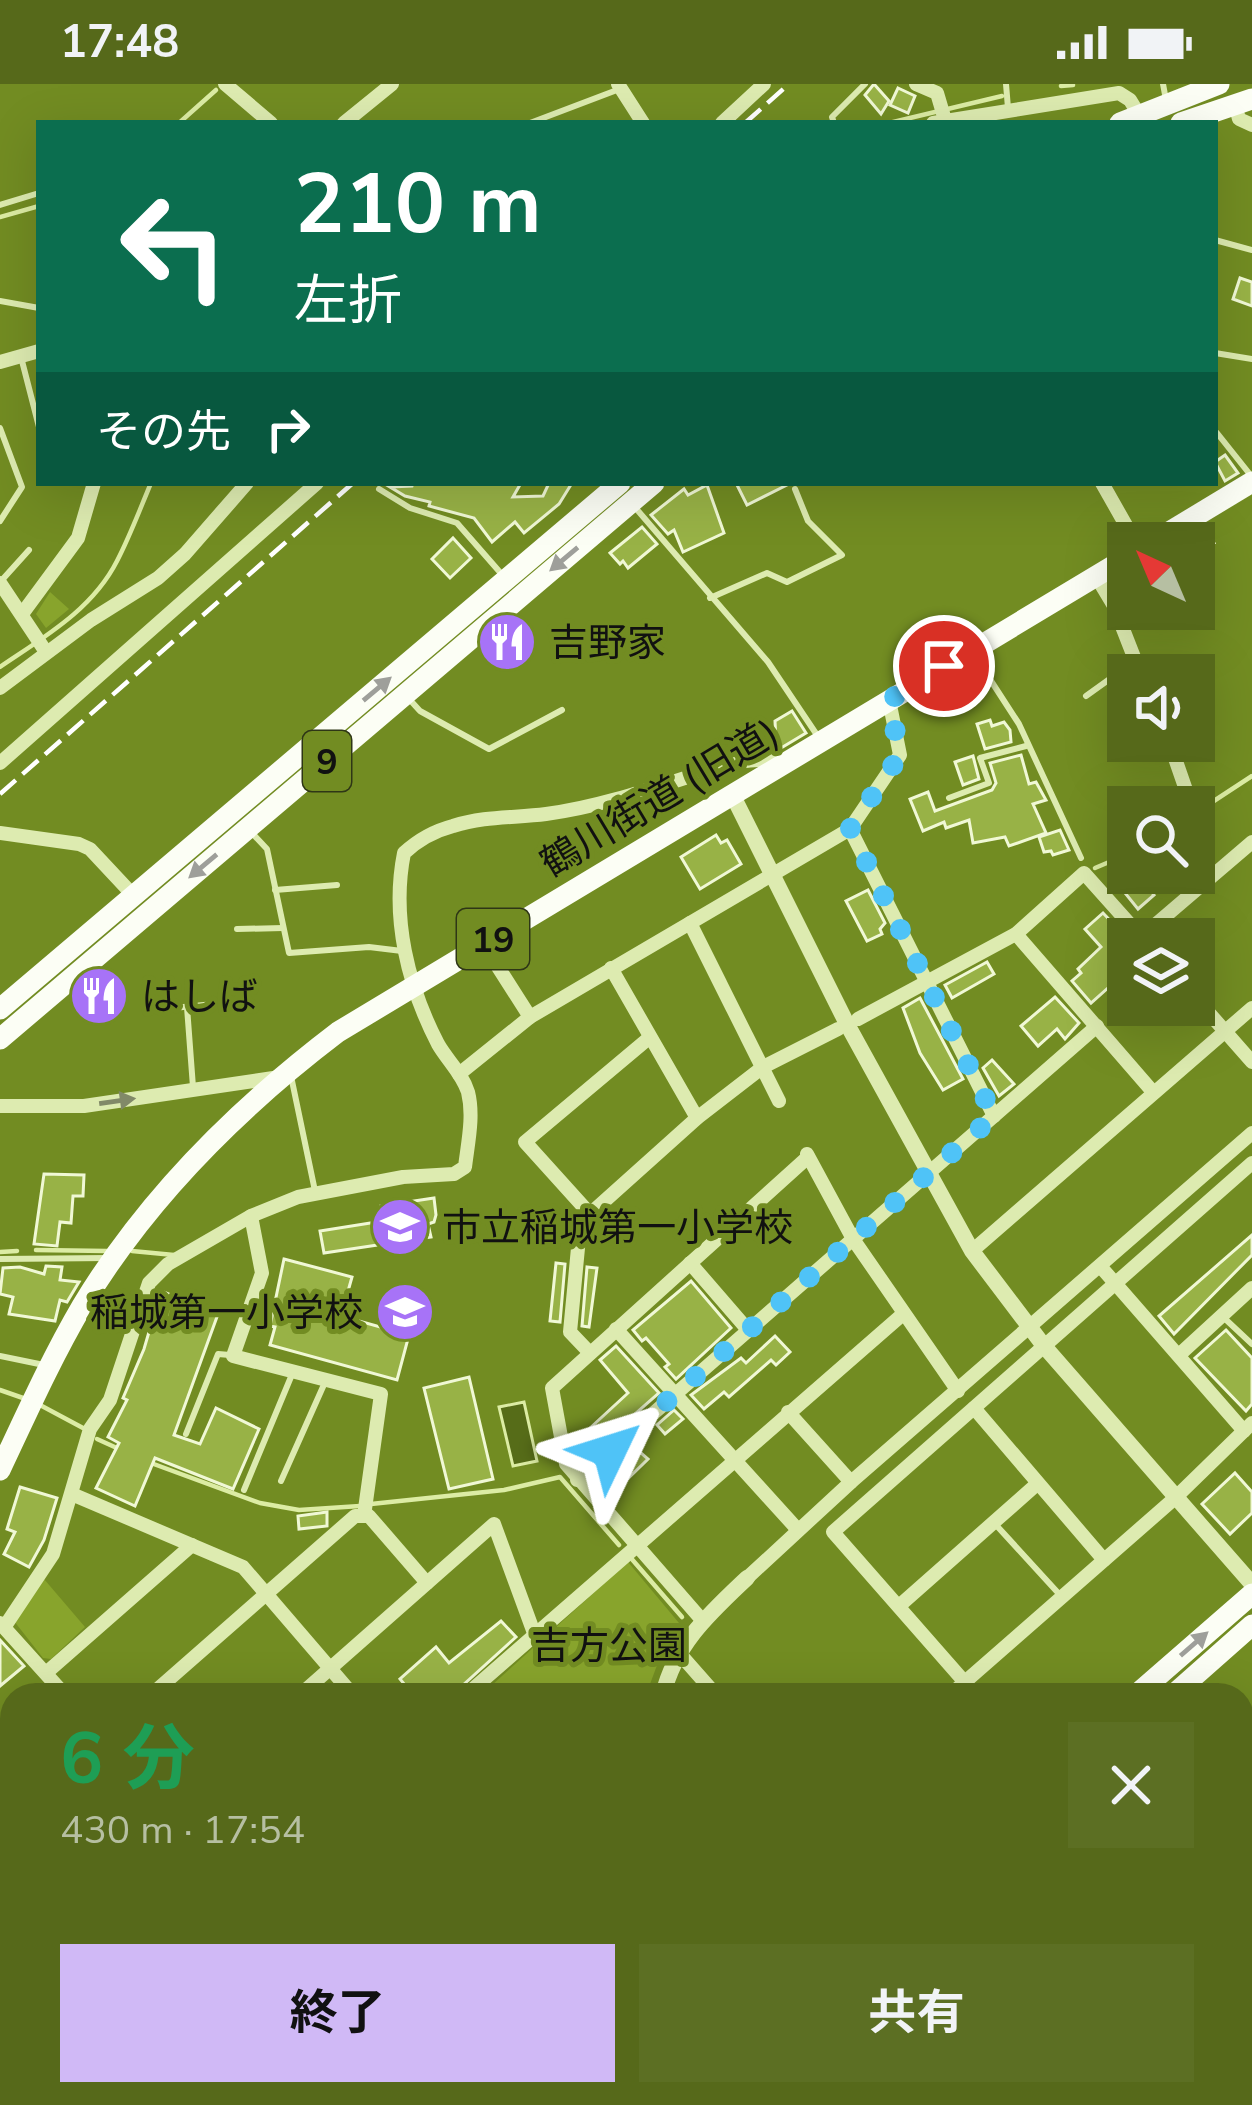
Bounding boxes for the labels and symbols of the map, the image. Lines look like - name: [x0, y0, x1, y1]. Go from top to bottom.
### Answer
- north arrow: [1107, 522, 1215, 630]
- one-way arrow: [549, 545, 579, 571]
- restaurant icon: 吉野家: [476, 611, 538, 673]
- pin: [893, 615, 995, 717]
- place label: 吉野家: [549, 617, 666, 670]
- one-way arrow: [362, 676, 392, 702]
- street label: 鶴川街道 (旧道): [531, 706, 789, 890]
- road number: 9: [303, 731, 351, 791]
- one-way arrow: [188, 852, 218, 878]
- road number: 19: [457, 909, 529, 969]
- restaurant icon: はしば: [68, 965, 130, 1027]
- place label: はしば: [141, 971, 258, 1024]
- one-way arrow: [98, 1091, 136, 1110]
- school or university icon: 市立稲城第一小学校: [369, 1196, 431, 1258]
- place label: 市立稲城第一小学校: [442, 1202, 793, 1255]
- school or university icon: 稲城第一小学校: [374, 1281, 436, 1343]
- place label: 稲城第一小学校: [90, 1287, 363, 1340]
- position arrow: [547, 1388, 673, 1514]
- park label: 吉方公園: [531, 1620, 687, 1673]
- one-way arrow: [1179, 1631, 1209, 1658]

